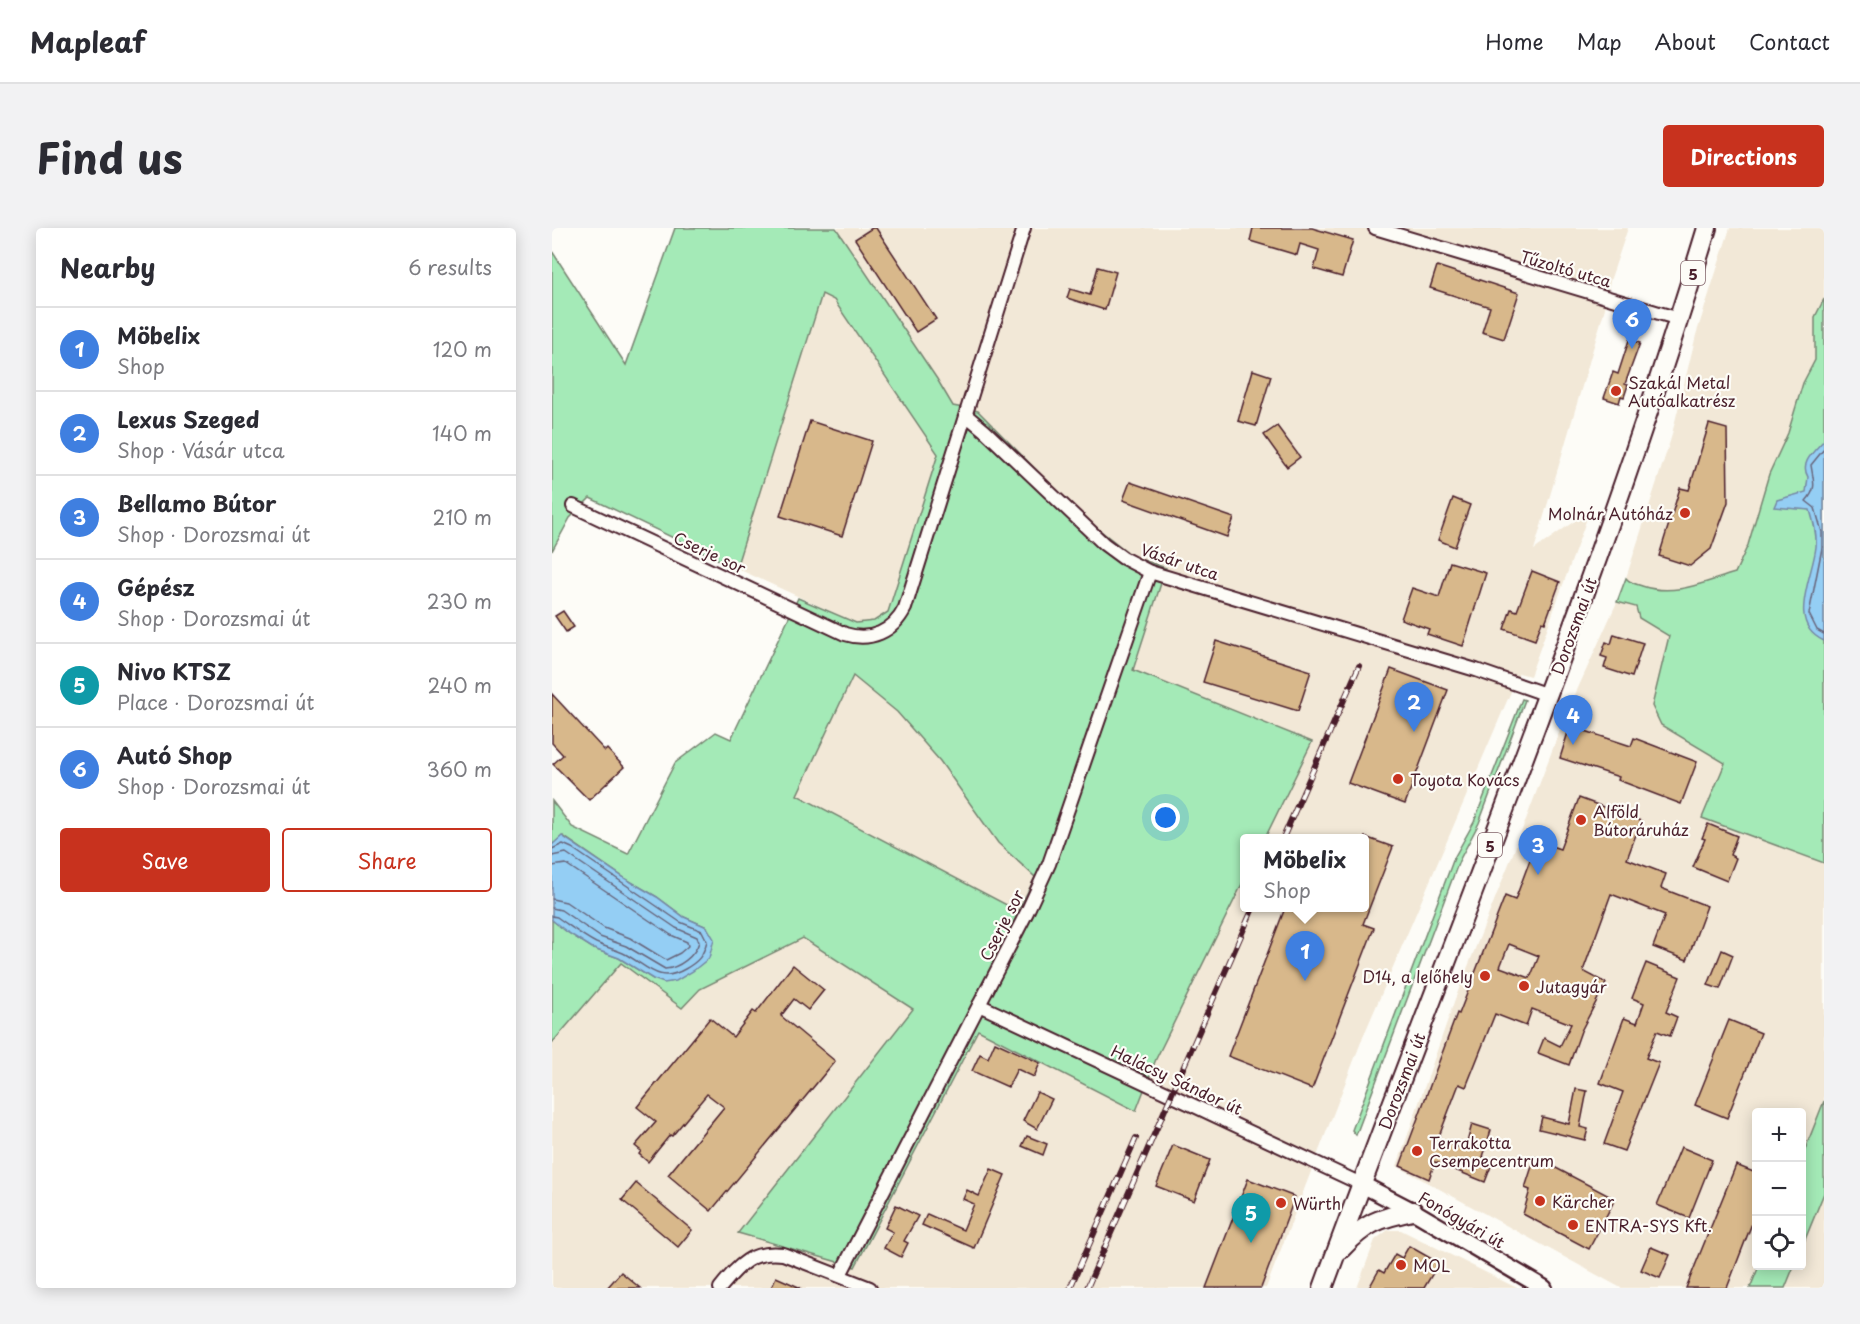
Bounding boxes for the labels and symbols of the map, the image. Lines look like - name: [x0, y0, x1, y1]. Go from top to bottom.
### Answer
- street label: Tűzoltó utca: [1518, 244, 1614, 292]
- road number: 5: [1681, 261, 1705, 285]
- pin: 6: [1612, 300, 1652, 349]
- place label: Szakál Metal Autóalkatrész: [1628, 370, 1735, 412]
- marker: Szakál Metal Autóalkatrész: [1609, 384, 1623, 398]
- place label: Molnár Autóház: [1548, 501, 1673, 525]
- marker: Molnár Autóház: [1678, 506, 1692, 520]
- street label: Cserje sor: [670, 525, 751, 579]
- street label: Vásár utca: [1138, 536, 1222, 586]
- street label: Dorozsmai út: [1544, 573, 1602, 678]
- pin: 2: [1394, 682, 1434, 732]
- pin: 4: [1554, 696, 1592, 745]
- place label: Toyota Kovács: [1410, 767, 1520, 791]
- marker: Toyota Kovács: [1391, 772, 1405, 786]
- place label: Alföld Bútoráruház: [1593, 799, 1689, 841]
- your location: [1151, 803, 1180, 832]
- marker: Alföld Bútoráruház: [1574, 813, 1588, 827]
- pin: 3: [1518, 826, 1558, 875]
- road number: 5: [1478, 833, 1502, 857]
- street label: Cserje sor: [973, 885, 1029, 965]
- pin: 1: [1286, 932, 1324, 981]
- place label: D14, a lelőhely: [1362, 964, 1473, 988]
- marker: D14, a lelőhely: [1478, 969, 1492, 983]
- place label: Jutagyár: [1536, 974, 1608, 998]
- marker: Jutagyár: [1517, 979, 1531, 993]
- street label: Dorozsmai út: [1371, 1028, 1431, 1133]
- street label: Halácsy Sándor út: [1107, 1038, 1247, 1120]
- place label: Terrakotta Csempecentrum: [1429, 1130, 1554, 1172]
- marker: Terrakotta Csempecentrum: [1410, 1144, 1424, 1158]
- street label: Fonógyári út: [1414, 1185, 1510, 1254]
- place label: Kärcher: [1552, 1189, 1615, 1213]
- place label: Würth: [1293, 1191, 1341, 1215]
- pin: 5: [1232, 1194, 1270, 1243]
- marker: Kärcher: [1533, 1194, 1547, 1208]
- marker: Würth: [1274, 1196, 1288, 1210]
- place label: ENTRA-SYS Kft.: [1585, 1213, 1712, 1237]
- marker: ENTRA-SYS Kft.: [1566, 1218, 1580, 1232]
- place label: MOL: [1413, 1253, 1450, 1277]
- marker: MOL: [1394, 1258, 1408, 1272]

